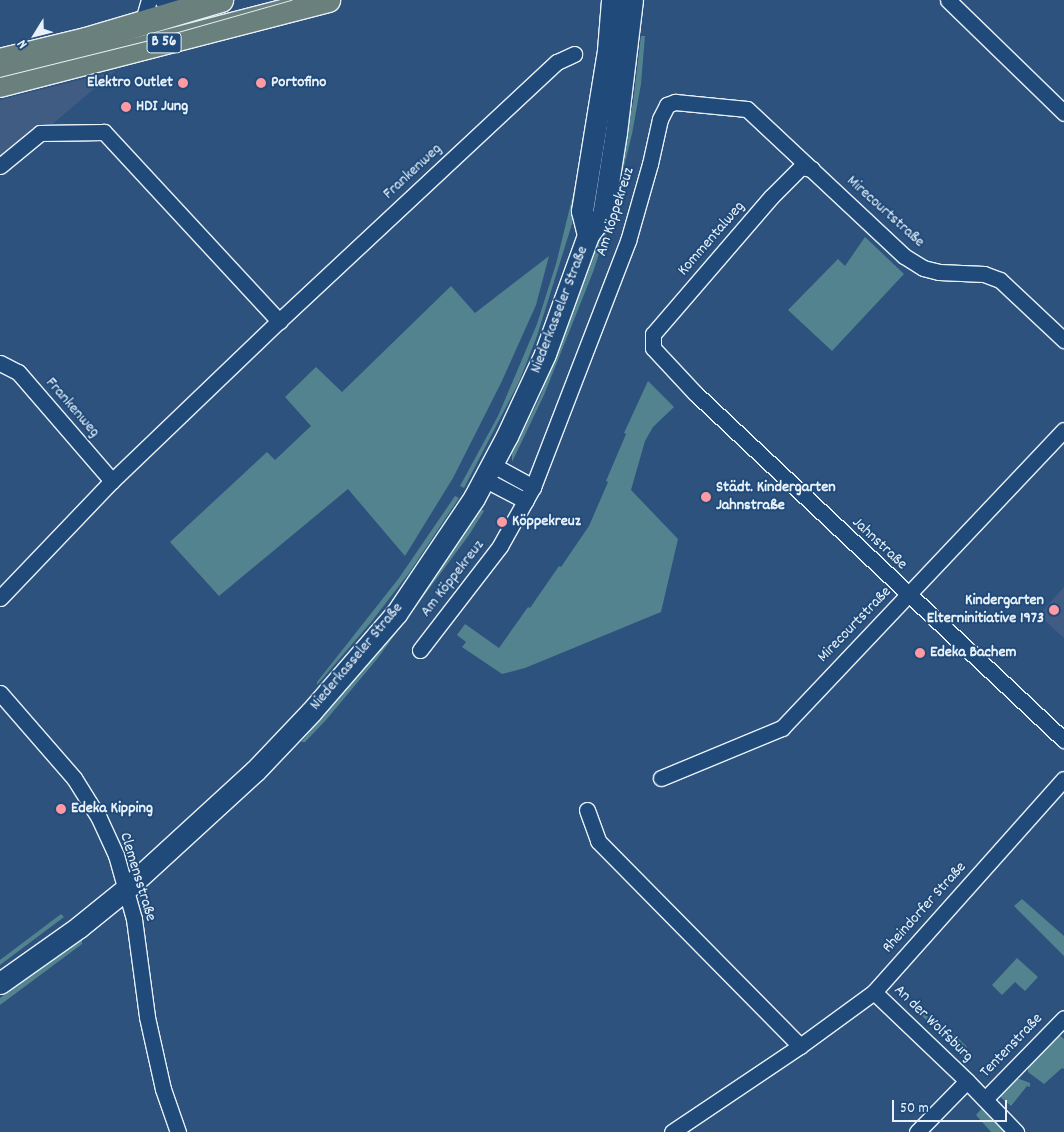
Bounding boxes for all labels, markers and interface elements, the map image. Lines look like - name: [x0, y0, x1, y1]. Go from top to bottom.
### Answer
- north arrow: [10, 10, 60, 60]
- road number: B 56: [146, 30, 182, 56]
- text: N: [13, 35, 33, 53]
- place label: Elektro Outlet: [87, 73, 173, 93]
- place label: Portofino: [271, 73, 326, 93]
- marker: Elektro Outlet: [177, 77, 189, 89]
- marker: Portofino: [255, 77, 267, 89]
- place label: HDI Jung: [136, 97, 188, 117]
- marker: HDI Jung: [120, 101, 132, 113]
- street label: Frankenweg: [380, 140, 446, 204]
- street label: Am Köppekreuz: [593, 165, 639, 259]
- street label: Mirecourtstraße: [842, 172, 928, 252]
- street label: Kommentalweg: [674, 198, 750, 280]
- street label: Niederkasseler Straße: [527, 244, 593, 376]
- street label: Frankenweg: [41, 374, 103, 442]
- place label: Städt. Kindergarten Jahnstraße: [716, 478, 836, 516]
- marker: Städt. Kindergarten Jahnstraße: [700, 491, 712, 503]
- place label: Köppekreuz: [512, 512, 581, 532]
- street label: Jahnstraße: [847, 514, 911, 574]
- marker: Köppekreuz: [496, 516, 508, 528]
- street label: Am Köppekreuz: [417, 537, 489, 621]
- street label: Mirecourtstraße: [814, 583, 896, 667]
- place label: Kindergarten Elterninitiative 1973: [927, 591, 1044, 629]
- street label: Niederkasseler Straße: [306, 599, 408, 715]
- marker: Kindergarten Elterninitiative 1973: [1048, 604, 1060, 616]
- place label: Edeka Bachem: [930, 643, 1016, 663]
- marker: Edeka Bachem: [914, 647, 926, 659]
- place label: Edeka Kipping: [71, 799, 153, 819]
- marker: Edeka Kipping: [55, 803, 67, 815]
- street label: Clemensstraße: [114, 830, 160, 924]
- street label: Rheindorfer Straße: [879, 858, 971, 958]
- street label: An der Wolfsburg: [889, 981, 977, 1067]
- street label: Tentenstraße: [977, 1010, 1047, 1082]
- scale bar: [894, 1090, 1009, 1122]
- text: 50 m: [900, 1098, 929, 1120]

